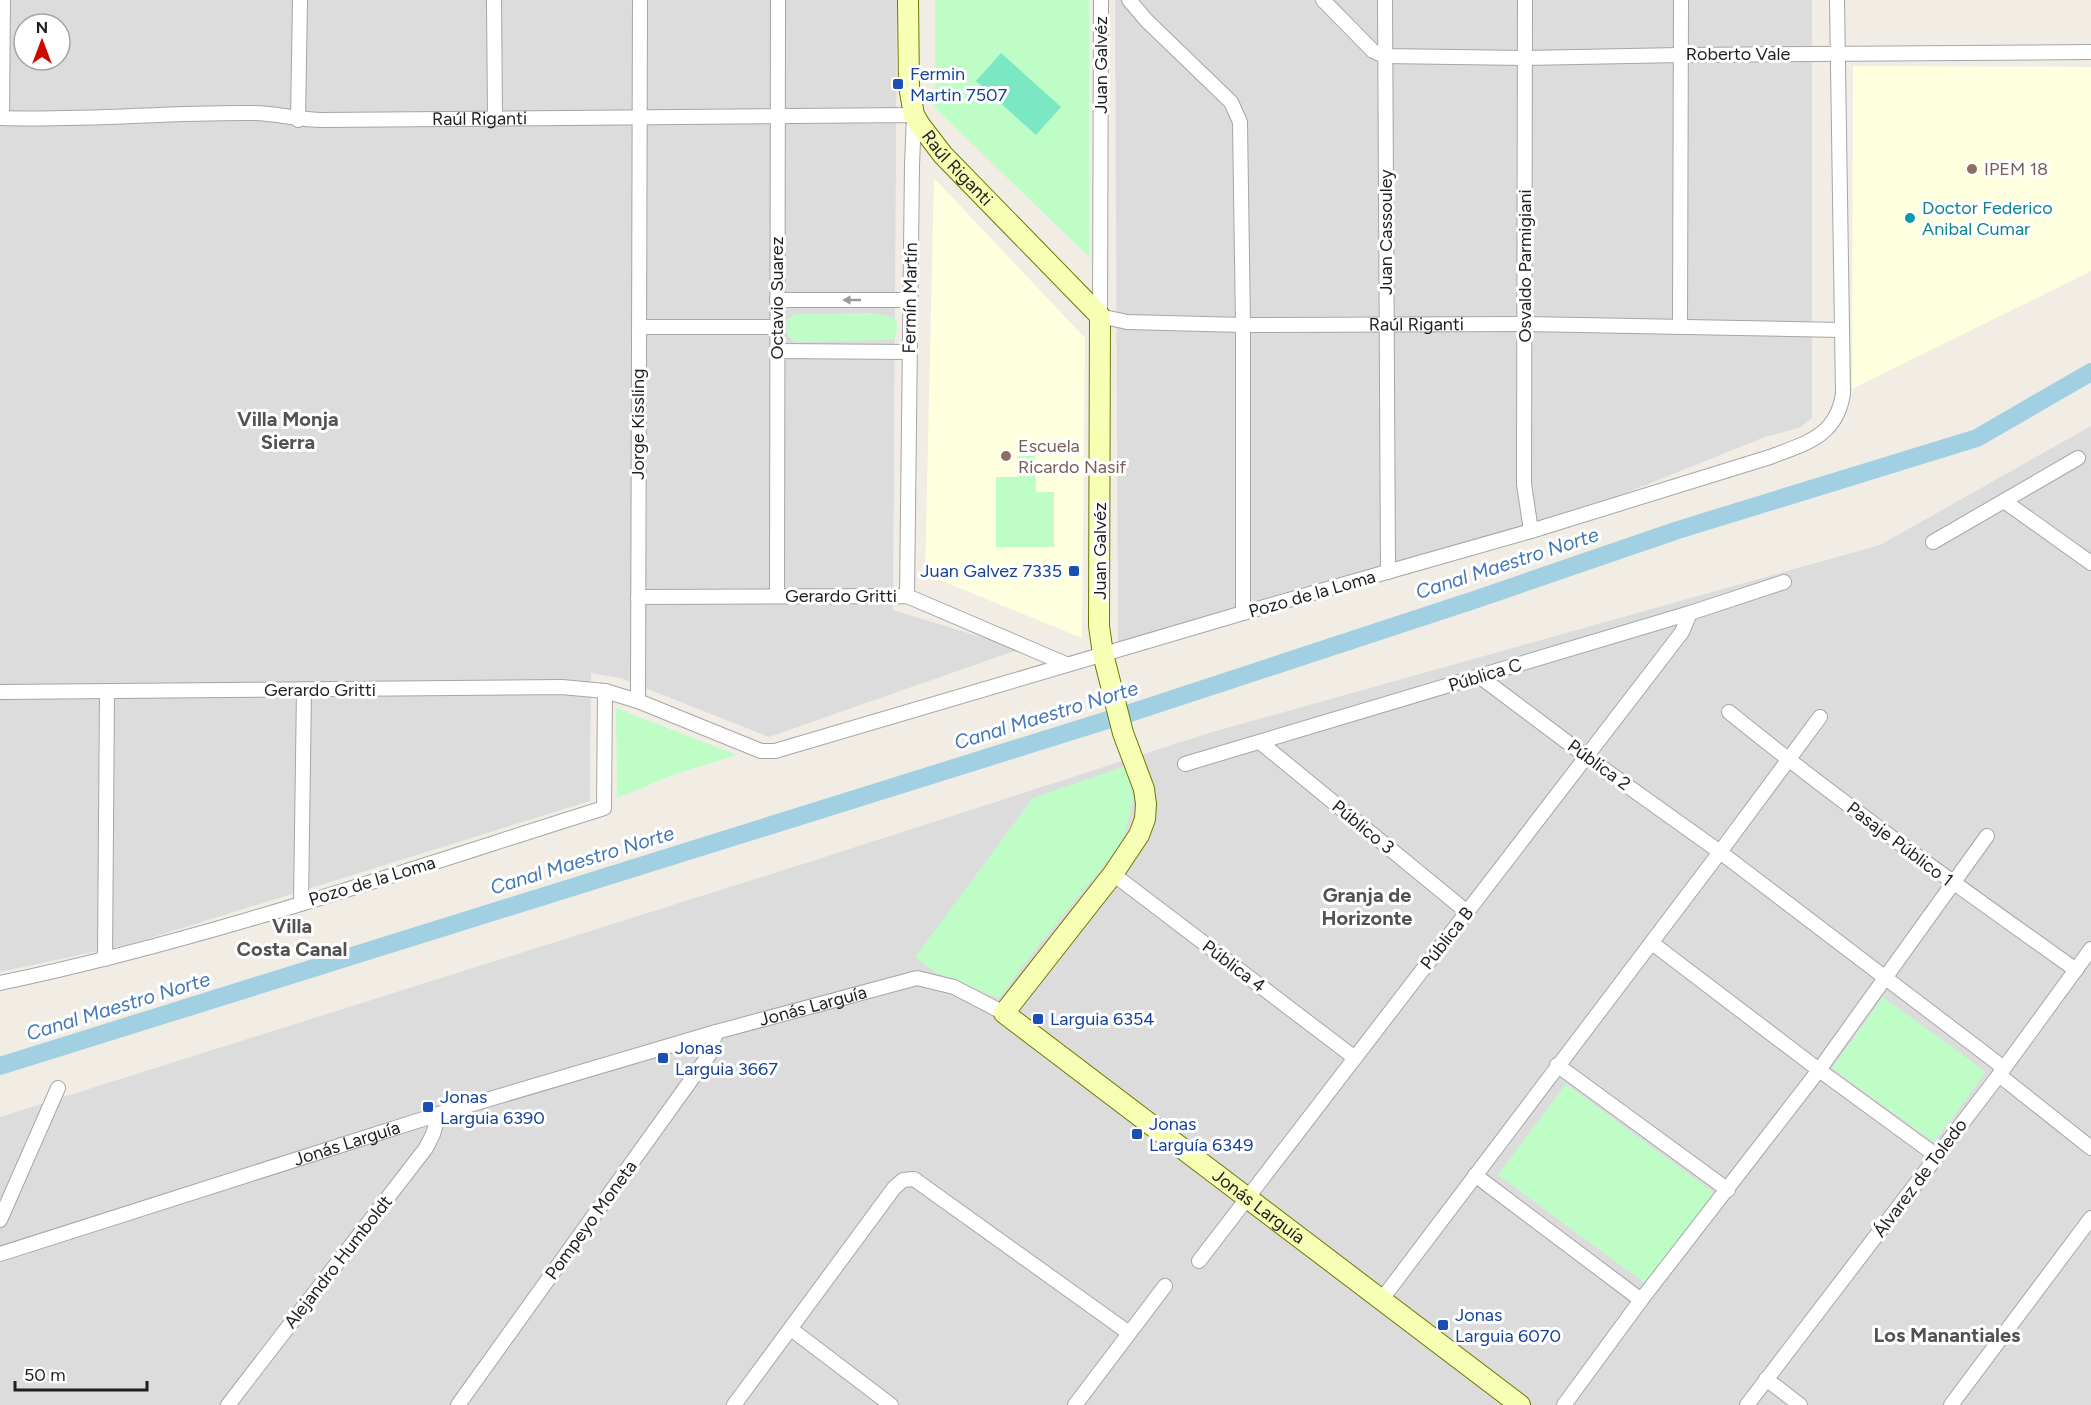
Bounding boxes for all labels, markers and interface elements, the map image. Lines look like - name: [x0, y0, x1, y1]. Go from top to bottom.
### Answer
- north arrow: [12, 12, 72, 72]
- street label: Juan Galvéz: [1090, 16, 1112, 114]
- text: N: [36, 18, 48, 37]
- street label: Roberto Vale: [1686, 43, 1790, 65]
- place label: Fermin Martin 7507: [910, 63, 1008, 106]
- marker: Fermin Martin 7507: [891, 77, 905, 91]
- street label: Raúl Riganti: [432, 107, 527, 130]
- street label: Raúl Riganti: [917, 126, 997, 210]
- place label: IPEM 18: [1984, 158, 2048, 180]
- marker: IPEM 18: [1965, 162, 1979, 176]
- street label: Juan Cassouley: [1375, 169, 1397, 295]
- street label: Osvaldo Parmigiani: [1514, 189, 1536, 343]
- place label: Doctor Federico Anibal Cumar: [1922, 197, 2053, 240]
- marker: Doctor Federico Anibal Cumar: [1903, 211, 1917, 225]
- street label: Octavio Suarez: [766, 236, 788, 359]
- street label: Fermín Martín: [898, 242, 922, 354]
- one-way arrow: [842, 295, 861, 305]
- street label: Raúl Riganti: [1369, 313, 1464, 336]
- street label: Jorge Kissling: [627, 368, 649, 480]
- district label: Villa Monja Sierra: [237, 407, 339, 454]
- place label: Escuela Ricardo Nasif: [1018, 435, 1127, 478]
- marker: Escuela Ricardo Nasif: [999, 449, 1013, 463]
- street label: Juan Galvéz: [1089, 502, 1111, 600]
- water label: Canal Maestro Norte: [1412, 522, 1602, 604]
- place label: Juan Galvez 7335: [920, 560, 1062, 582]
- marker: Juan Galvez 7335: [1067, 564, 1081, 578]
- street label: Pozo de la Loma: [1246, 565, 1378, 623]
- street label: Gerardo Gritti: [785, 585, 897, 607]
- street label: Pública C: [1446, 653, 1524, 697]
- water label: Canal Maestro Norte: [951, 676, 1141, 754]
- street label: Gerardo Gritti: [264, 679, 376, 701]
- street label: Pública 2: [1563, 735, 1635, 795]
- street label: Público 3: [1328, 795, 1398, 859]
- street label: Pasaje Público 1: [1843, 797, 1957, 891]
- water label: Canal Maestro Norte: [487, 821, 677, 899]
- street label: Pozo de la Loma: [306, 851, 438, 911]
- district label: Granja de Horizonte: [1322, 883, 1412, 930]
- street label: Pública B: [1416, 902, 1478, 974]
- district label: Villa Costa Canal: [237, 914, 347, 961]
- street label: Pública 4: [1198, 935, 1270, 997]
- water label: Canal Maestro Norte: [23, 967, 213, 1045]
- street label: Jonás Larguía: [757, 981, 869, 1031]
- place label: Larguia 6354: [1050, 1008, 1155, 1030]
- marker: Larguia 6354: [1031, 1012, 1045, 1026]
- place label: Jonas Larguia 3667: [675, 1037, 778, 1080]
- marker: Jonas Larguia 3667: [656, 1051, 670, 1065]
- place label: Jonas Larguia 6390: [440, 1086, 545, 1129]
- marker: Jonas Larguia 6390: [421, 1100, 435, 1114]
- place label: Jonas Larguía 6349: [1149, 1113, 1253, 1156]
- street label: Álvarez de Toledo: [1868, 1114, 1972, 1242]
- street label: Jonás Larguía: [291, 1116, 403, 1171]
- marker: Jonas Larguía 6349: [1130, 1127, 1144, 1141]
- street label: Pompeyo Moneta: [540, 1156, 642, 1284]
- street label: Jonás Larguía: [1208, 1164, 1309, 1249]
- street label: Alejandro Humboldt: [279, 1191, 397, 1333]
- place label: Jonas Larguia 6070: [1455, 1304, 1561, 1347]
- marker: Jonas Larguia 6070: [1436, 1318, 1450, 1332]
- district label: Los Manantiales: [1874, 1323, 2020, 1347]
- scale bar: [15, 1354, 147, 1392]
- text: 50 m: [24, 1364, 66, 1386]

